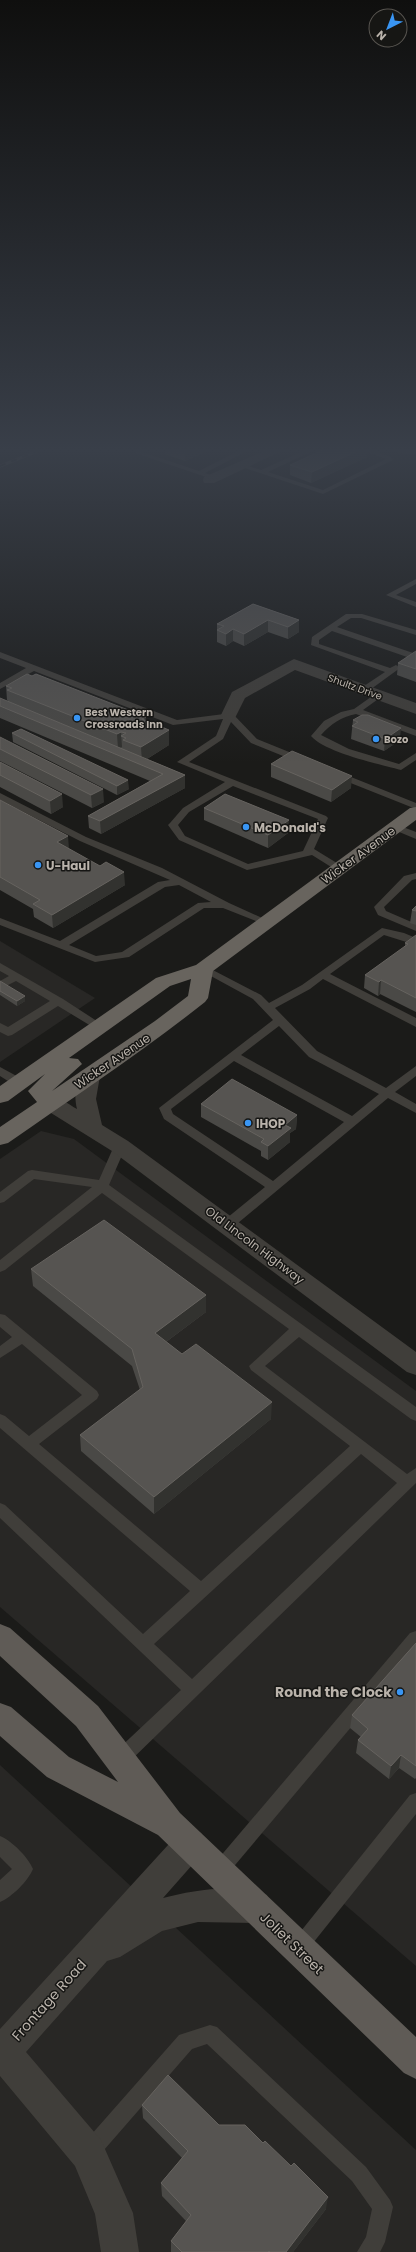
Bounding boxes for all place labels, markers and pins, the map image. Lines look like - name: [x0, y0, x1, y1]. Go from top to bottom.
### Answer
- place label: Best Western Crossroads Inn: [85, 705, 163, 732]
- marker: Best Western Crossroads Inn: [72, 713, 82, 723]
- place label: Bozo: [384, 732, 409, 747]
- marker: Bozo: [371, 734, 381, 744]
- place label: McDonald's: [254, 819, 326, 836]
- marker: McDonald's: [241, 822, 251, 832]
- place label: U-Haul: [46, 857, 90, 874]
- marker: U-Haul: [33, 860, 43, 870]
- place label: IHOP: [256, 1115, 286, 1132]
- marker: IHOP: [243, 1118, 253, 1128]
- place label: Round the Clock: [275, 1682, 392, 1702]
- marker: Round the Clock: [395, 1687, 405, 1697]

